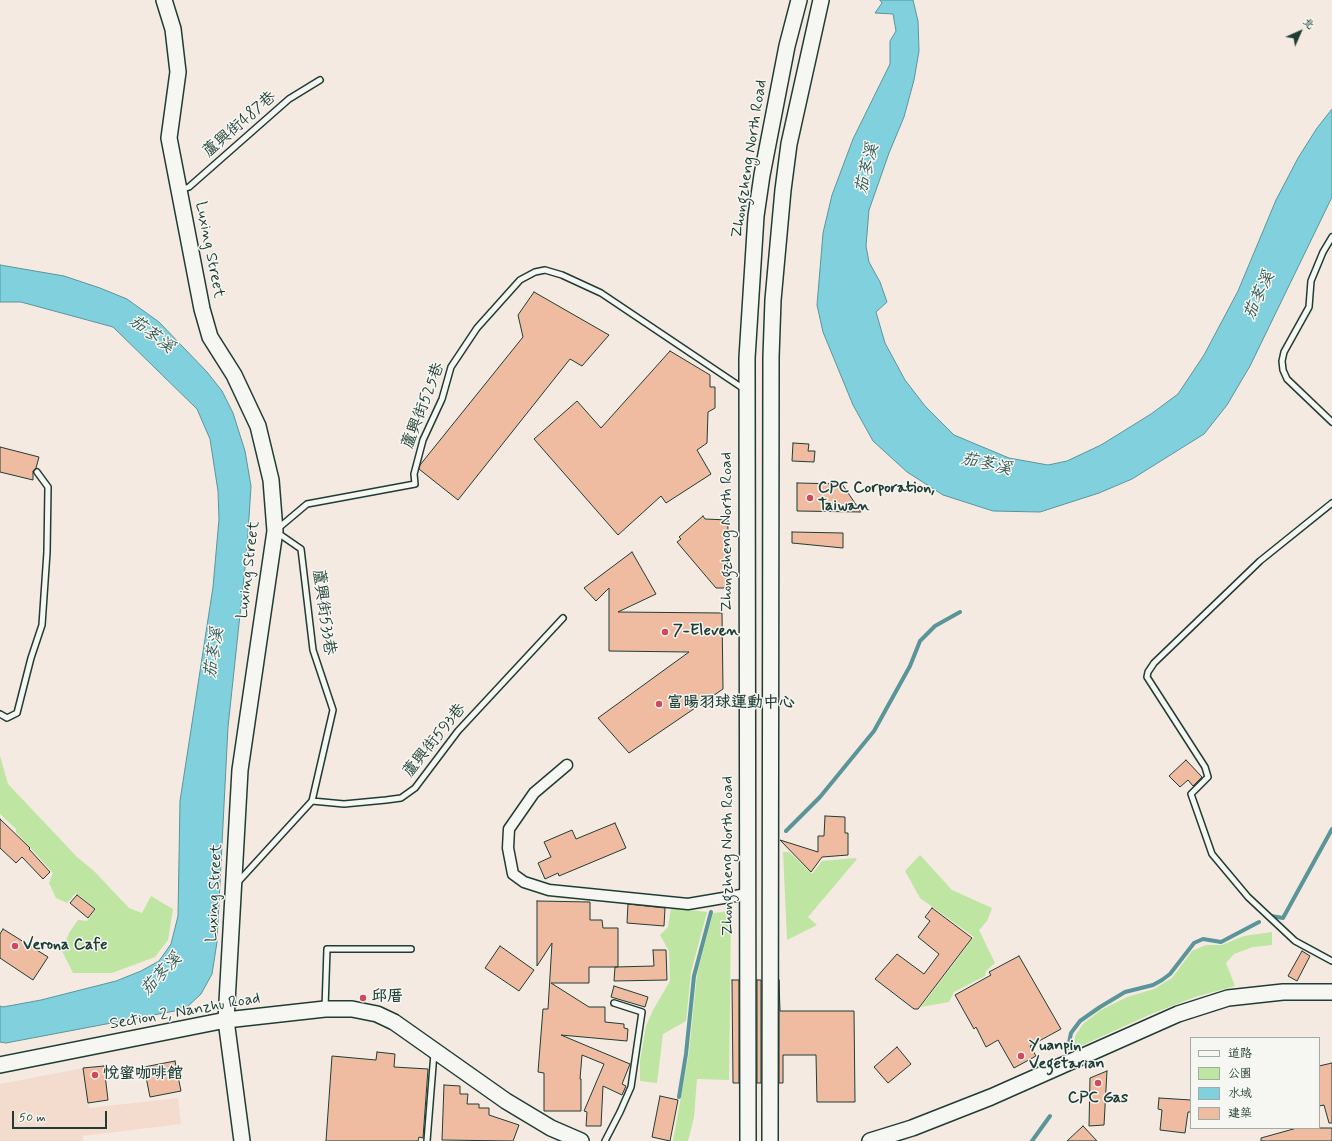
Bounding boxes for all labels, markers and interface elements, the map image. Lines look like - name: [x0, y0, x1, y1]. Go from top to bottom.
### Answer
- north arrow: [1280, 12, 1320, 52]
- text: 北: [1300, 15, 1317, 32]
- street label: Zhongzheng North Road: [728, 79, 772, 239]
- street label: 蘆興街487巷: [199, 88, 281, 162]
- water label: 茄苳溪: [852, 142, 884, 196]
- street label: Luxing Street: [190, 200, 228, 300]
- water label: 茄苳溪: [1240, 269, 1280, 323]
- water label: 茄苳溪: [124, 312, 178, 358]
- street label: 蘆興街525巷: [399, 360, 449, 452]
- water label: 茄苳溪: [959, 449, 1013, 481]
- street label: Zhongzheng North Road: [718, 452, 738, 612]
- place label: CPC Corporation, Taiwan: [818, 479, 935, 517]
- marker: CPC Corporation, Taiwan: [805, 493, 815, 503]
- street label: Luxing Street: [233, 520, 265, 620]
- street label: 蘆興街533巷: [307, 568, 339, 656]
- place label: 7-Eleven: [673, 622, 739, 642]
- water label: 茄苳溪: [201, 626, 229, 680]
- marker: 7-Eleven: [660, 627, 670, 637]
- place label: 富暘羽球運動中心: [667, 694, 795, 714]
- marker: 富暘羽球運動中心: [654, 699, 664, 709]
- street label: 蘆興街593巷: [399, 700, 471, 782]
- street label: Zhongzheng North Road: [719, 776, 739, 936]
- street label: Luxing Street: [203, 844, 227, 942]
- place label: Verona Cafe: [23, 936, 108, 956]
- marker: Verona Cafe: [10, 941, 20, 951]
- water label: 茄苳溪: [137, 949, 187, 1001]
- place label: 邱厝: [371, 988, 403, 1008]
- street label: Section 2, Nanzhu Road: [108, 989, 262, 1035]
- marker: 邱厝: [358, 993, 368, 1003]
- place label: Yuanpin Vegetarian: [1029, 1037, 1104, 1075]
- legend: [1190, 1037, 1320, 1129]
- text: 道路: [1228, 1046, 1252, 1062]
- marker: Yuanpin Vegetarian: [1016, 1051, 1026, 1061]
- place label: 悅蜜咖啡館: [103, 1065, 183, 1085]
- text: 公園: [1228, 1066, 1252, 1082]
- marker: 悅蜜咖啡館: [90, 1070, 100, 1080]
- marker: CPC Gas: [1093, 1078, 1103, 1088]
- text: 水域: [1228, 1086, 1252, 1102]
- place label: CPC Gas: [1068, 1089, 1128, 1109]
- scale bar: [14, 1103, 109, 1129]
- text: 建築: [1228, 1106, 1252, 1122]
- text: 50 m: [19, 1110, 46, 1126]

